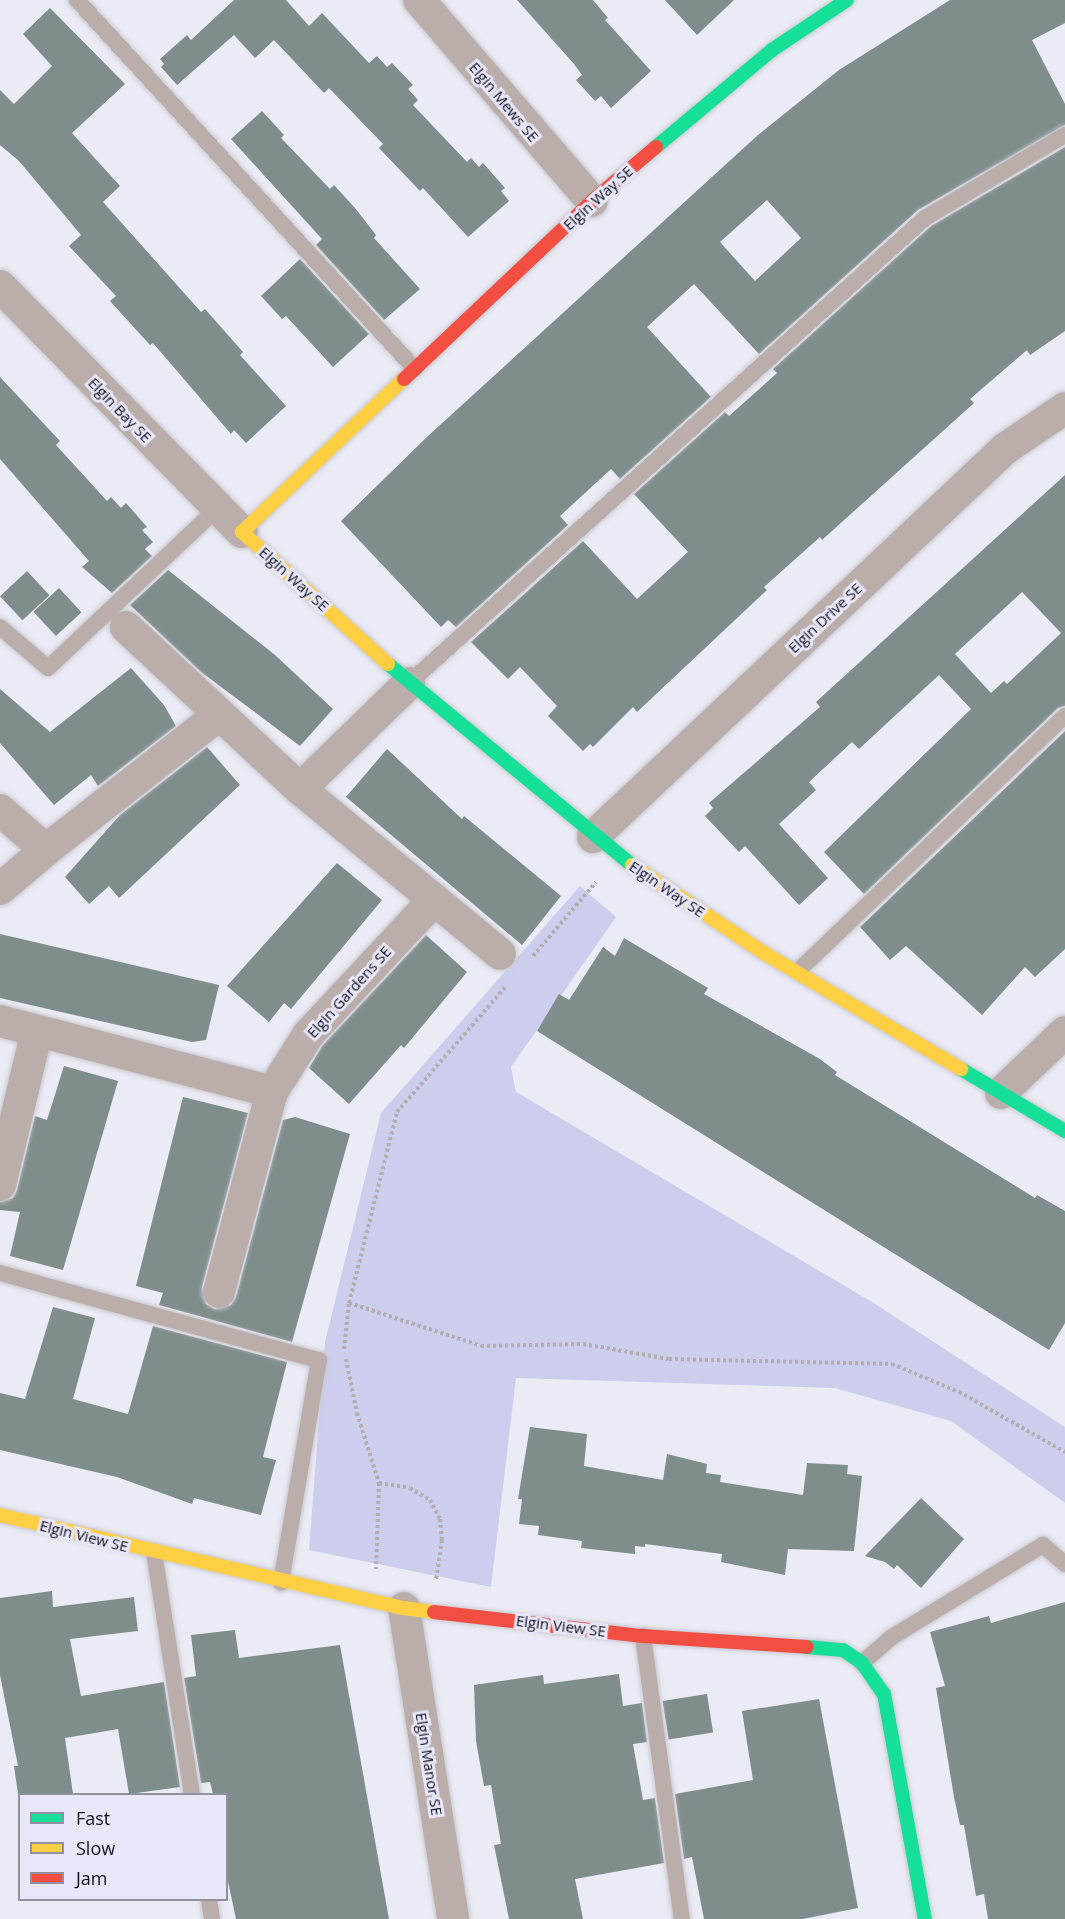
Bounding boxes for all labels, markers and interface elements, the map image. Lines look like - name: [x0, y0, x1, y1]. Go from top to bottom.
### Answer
- street label: Elgin Mews SE: [466, 59, 542, 145]
- street label: Elgin Way SE: [560, 162, 636, 234]
- street label: Elgin Bay SE: [85, 374, 155, 446]
- street label: Elgin Way SE: [256, 543, 332, 615]
- street label: Elgin Drive SE: [784, 579, 866, 657]
- street label: Elgin Way SE: [626, 857, 708, 921]
- street label: Elgin Gardens SE: [303, 943, 395, 1041]
- street label: Elgin View SE: [38, 1516, 130, 1556]
- street label: Elgin View SE: [515, 1612, 607, 1640]
- street label: Elgin Manor SE: [412, 1711, 446, 1817]
- legend: [18, 1793, 228, 1901]
- text: Fast: [76, 1806, 110, 1830]
- text: Slow: [76, 1836, 115, 1860]
- text: Jam: [76, 1866, 108, 1890]

